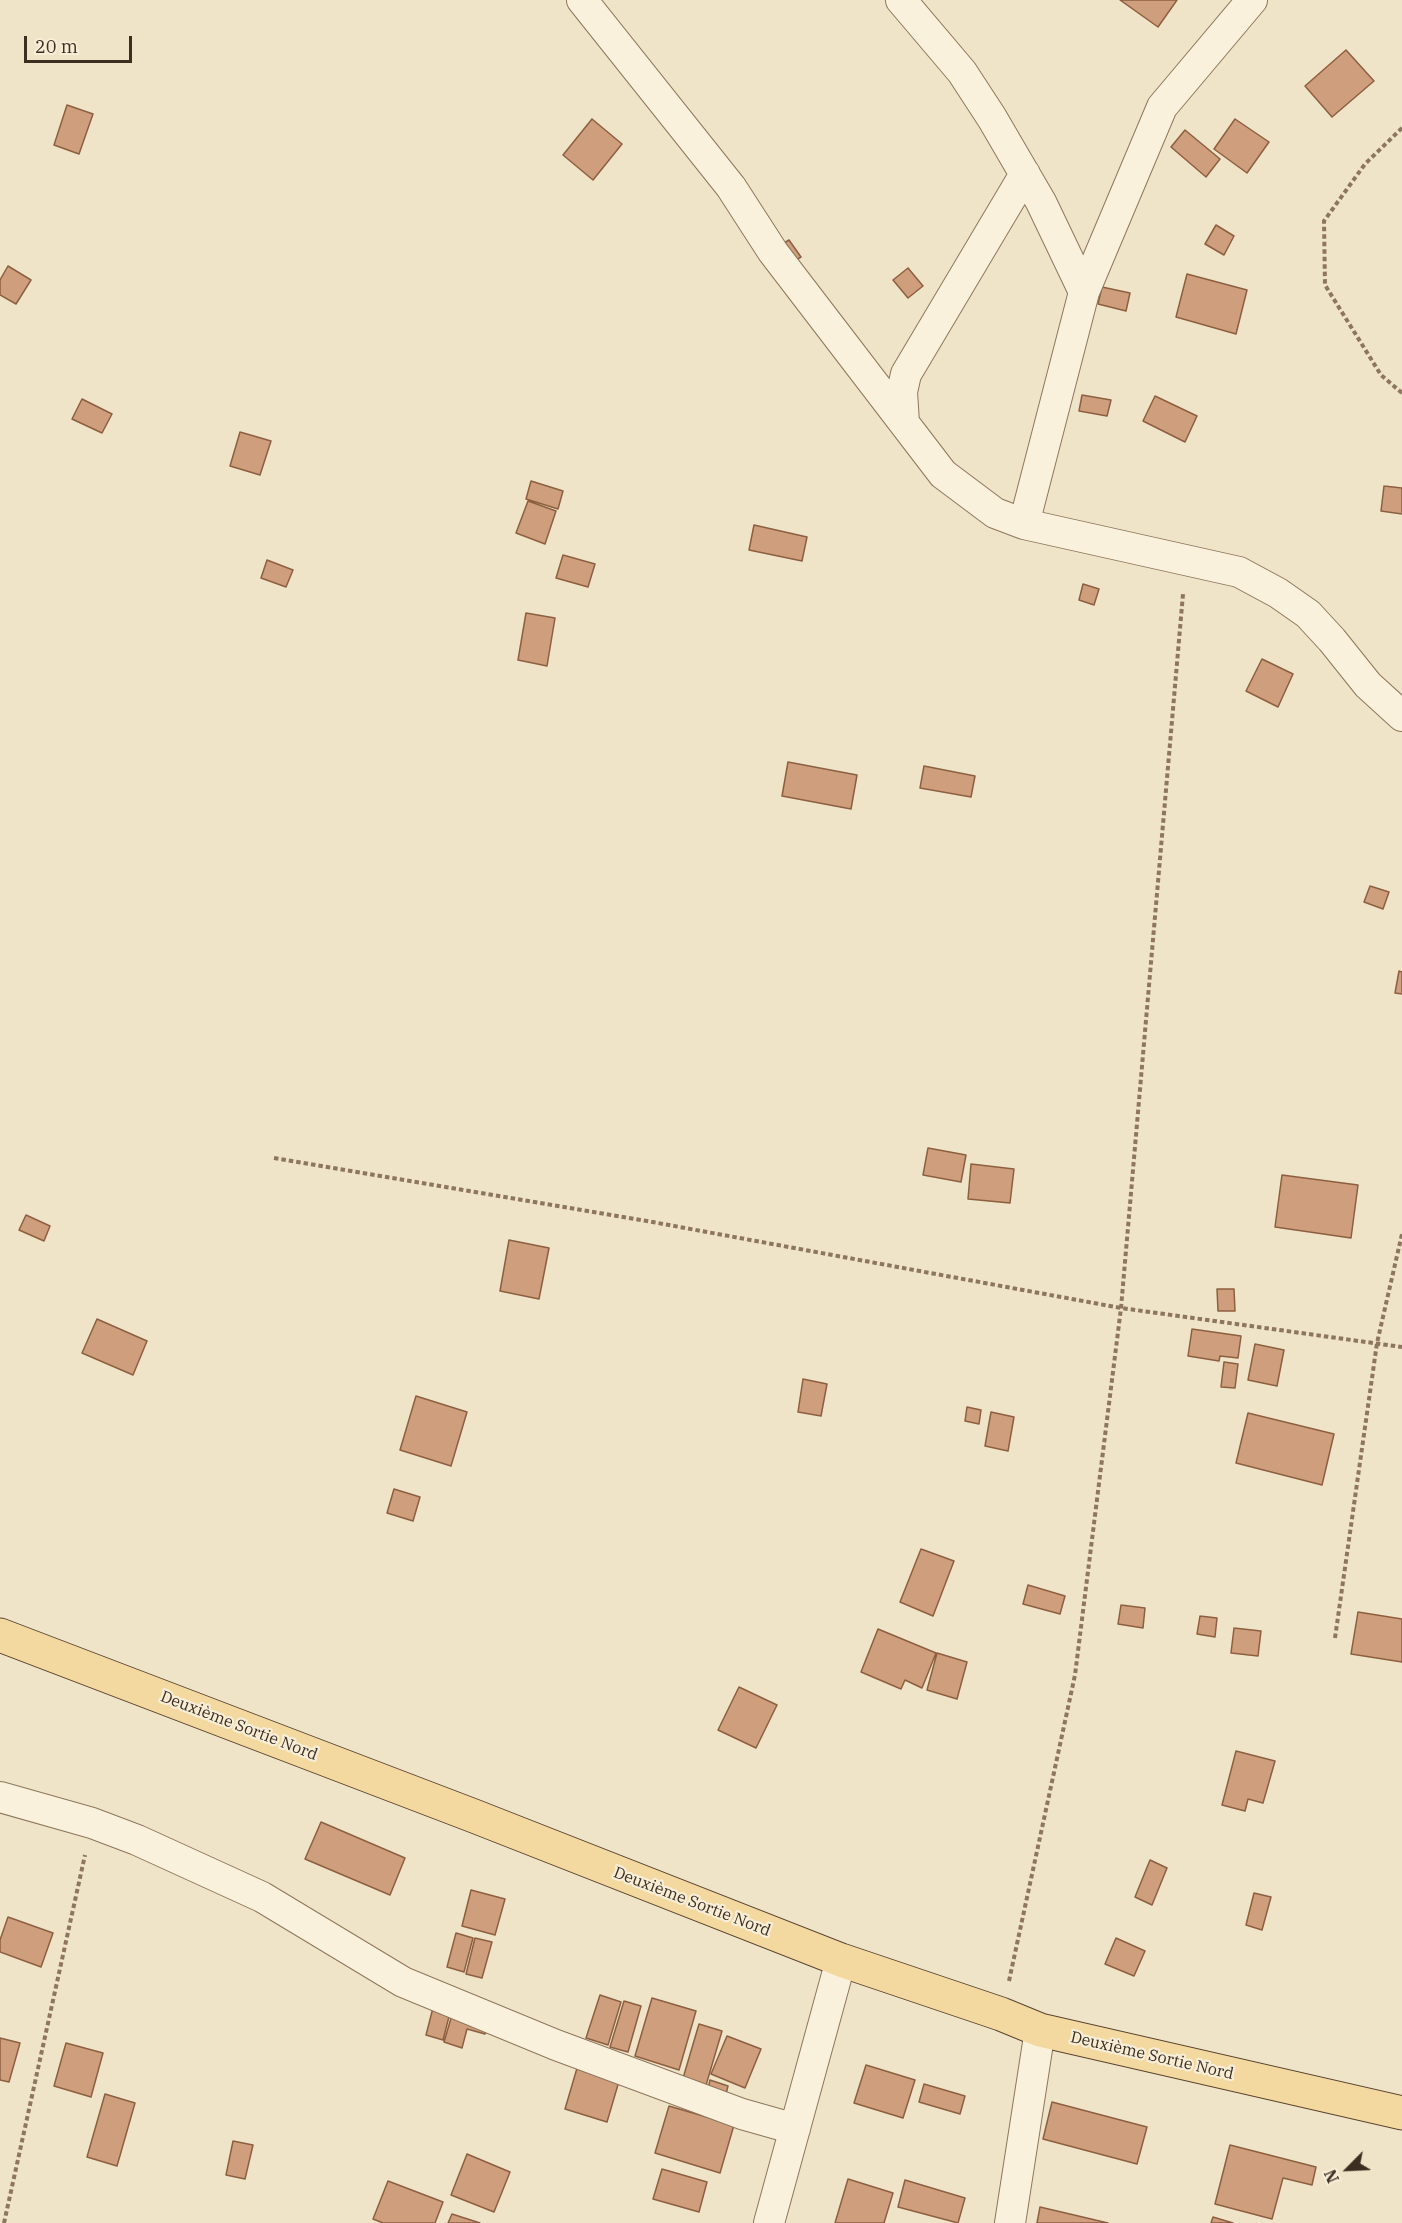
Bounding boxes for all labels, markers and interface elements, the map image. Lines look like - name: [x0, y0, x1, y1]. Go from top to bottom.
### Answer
- scale bar: [27, 24, 135, 62]
- text: 20 m: [35, 35, 78, 58]
- street label: Deuxième Sortie Nord: [158, 1687, 320, 1765]
- street label: Deuxième Sortie Nord: [611, 1863, 773, 1941]
- street label: Deuxième Sortie Nord: [1069, 2028, 1235, 2084]
- north arrow: [1318, 2139, 1378, 2199]
- text: N: [1320, 2166, 1343, 2186]

